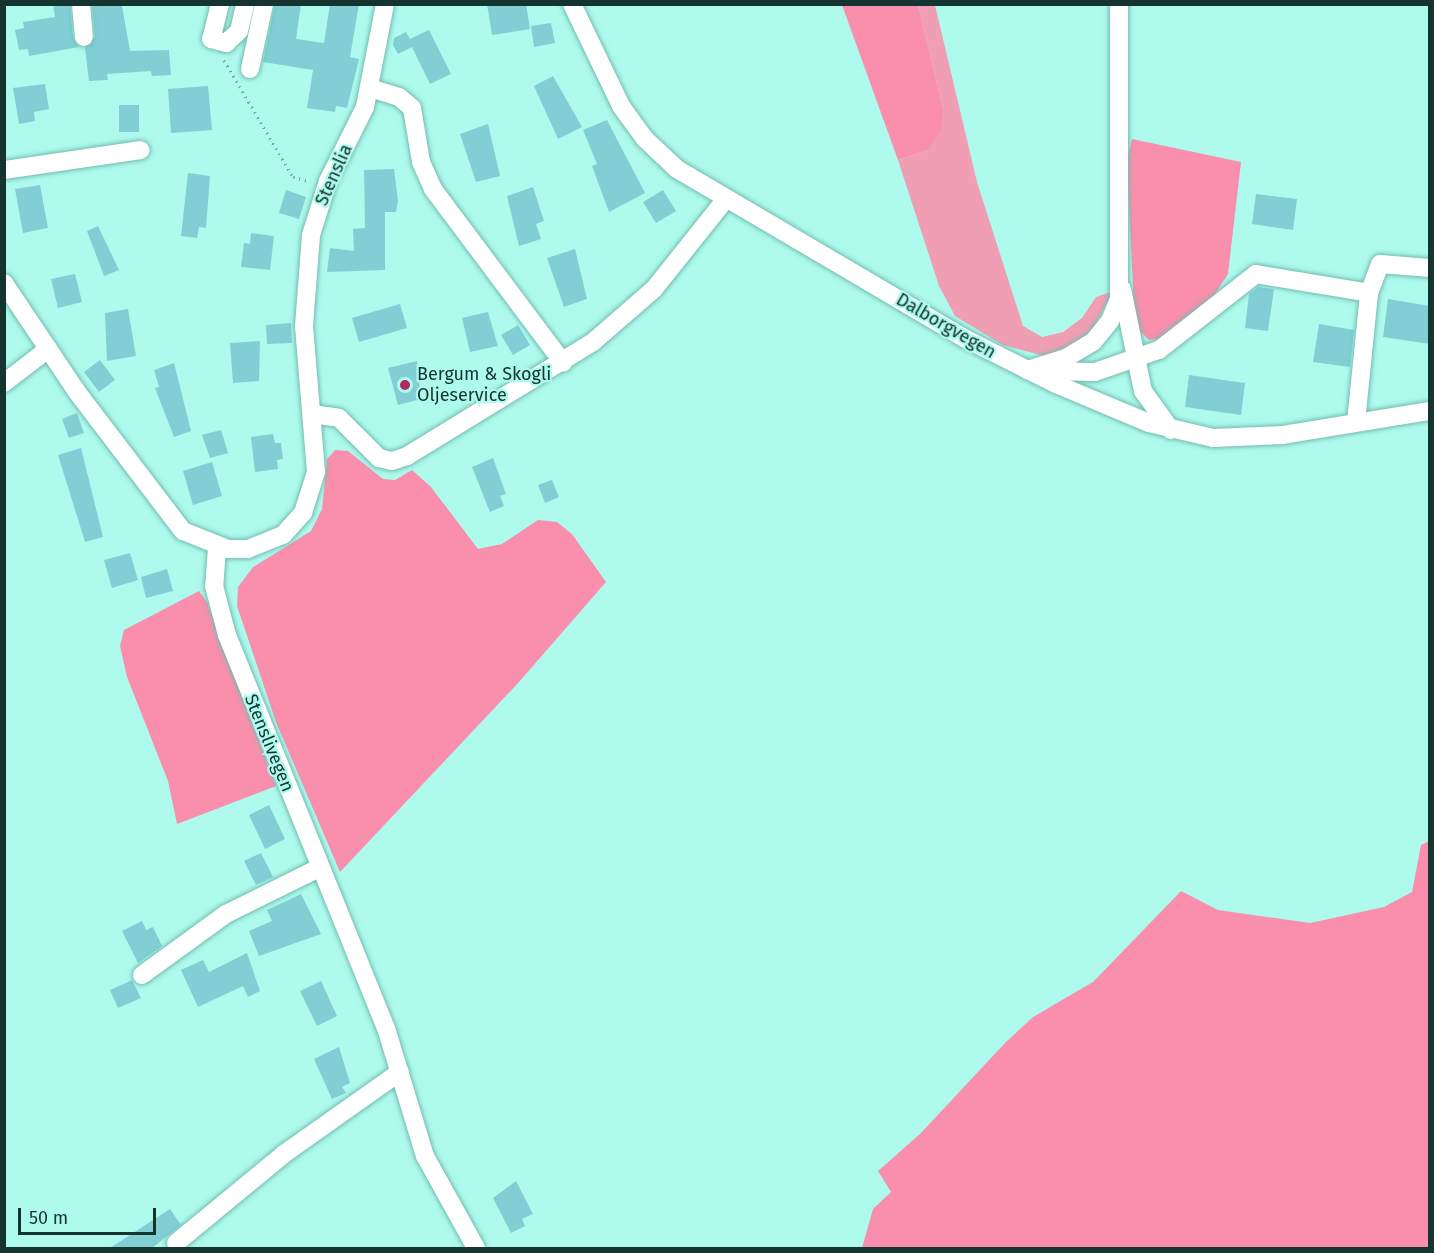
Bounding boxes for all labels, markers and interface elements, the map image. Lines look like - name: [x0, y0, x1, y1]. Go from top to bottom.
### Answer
- street label: Stenslia: [311, 141, 357, 209]
- street label: Dalborgvegen: [892, 289, 1000, 363]
- place label: Bergum & Skogli Oljeservice: [417, 364, 551, 406]
- marker: Bergum & Skogli Oljeservice: [398, 378, 412, 392]
- street label: Stenslivegen: [240, 691, 298, 795]
- scale bar: [21, 1196, 159, 1234]
- text: 50 m: [29, 1207, 68, 1229]

